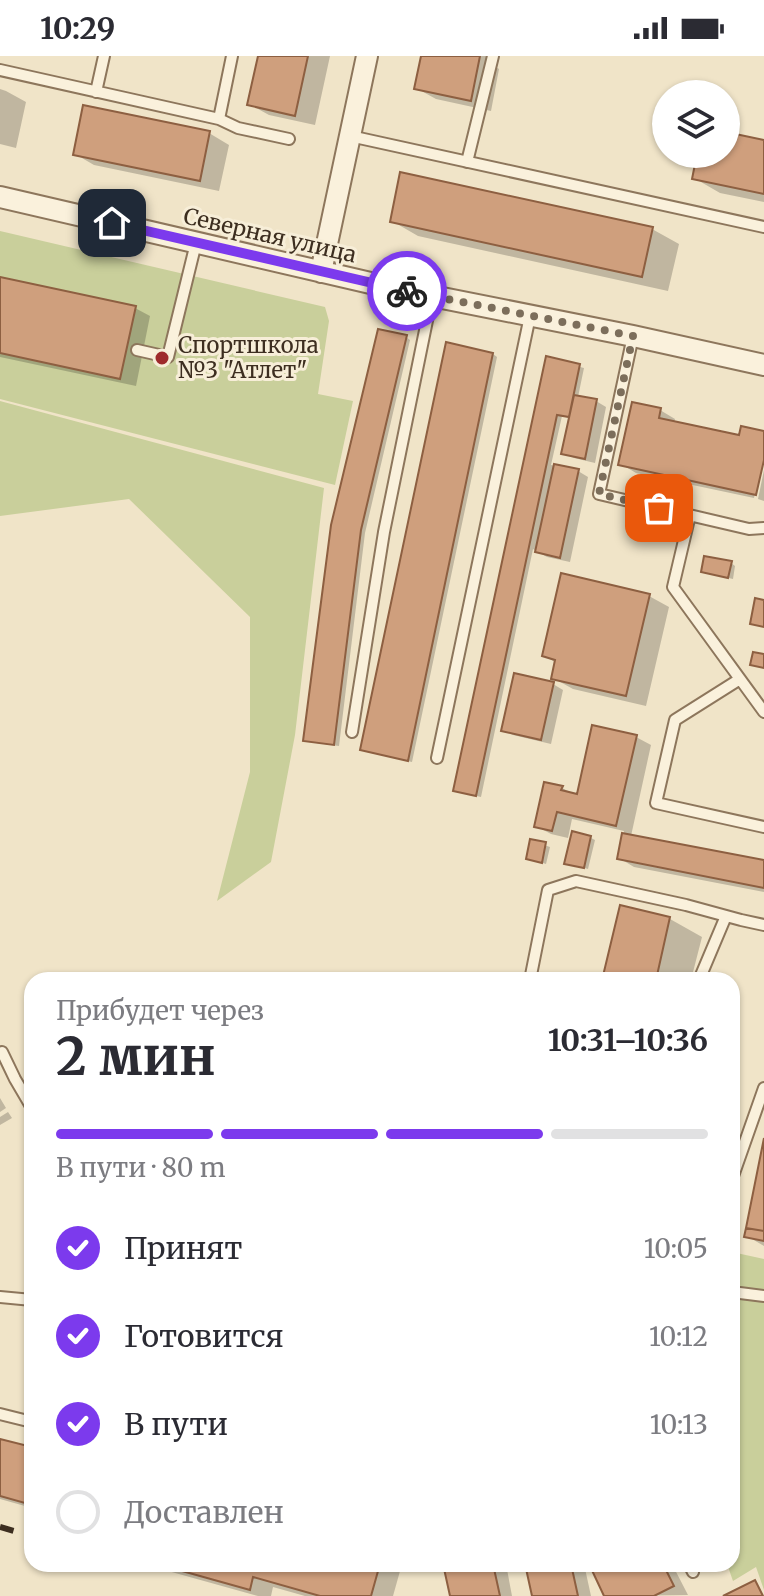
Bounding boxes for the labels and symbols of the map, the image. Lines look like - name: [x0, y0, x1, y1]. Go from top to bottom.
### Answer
- pin: [78, 189, 146, 257]
- street label: Северная улица: [181, 202, 359, 269]
- courier: [367, 251, 447, 331]
- place label: Спортшкола №3 "Атлет": [178, 331, 319, 384]
- marker: Спортшкола №3 "Атлет": [153, 349, 171, 367]
- pin: [625, 474, 693, 542]

